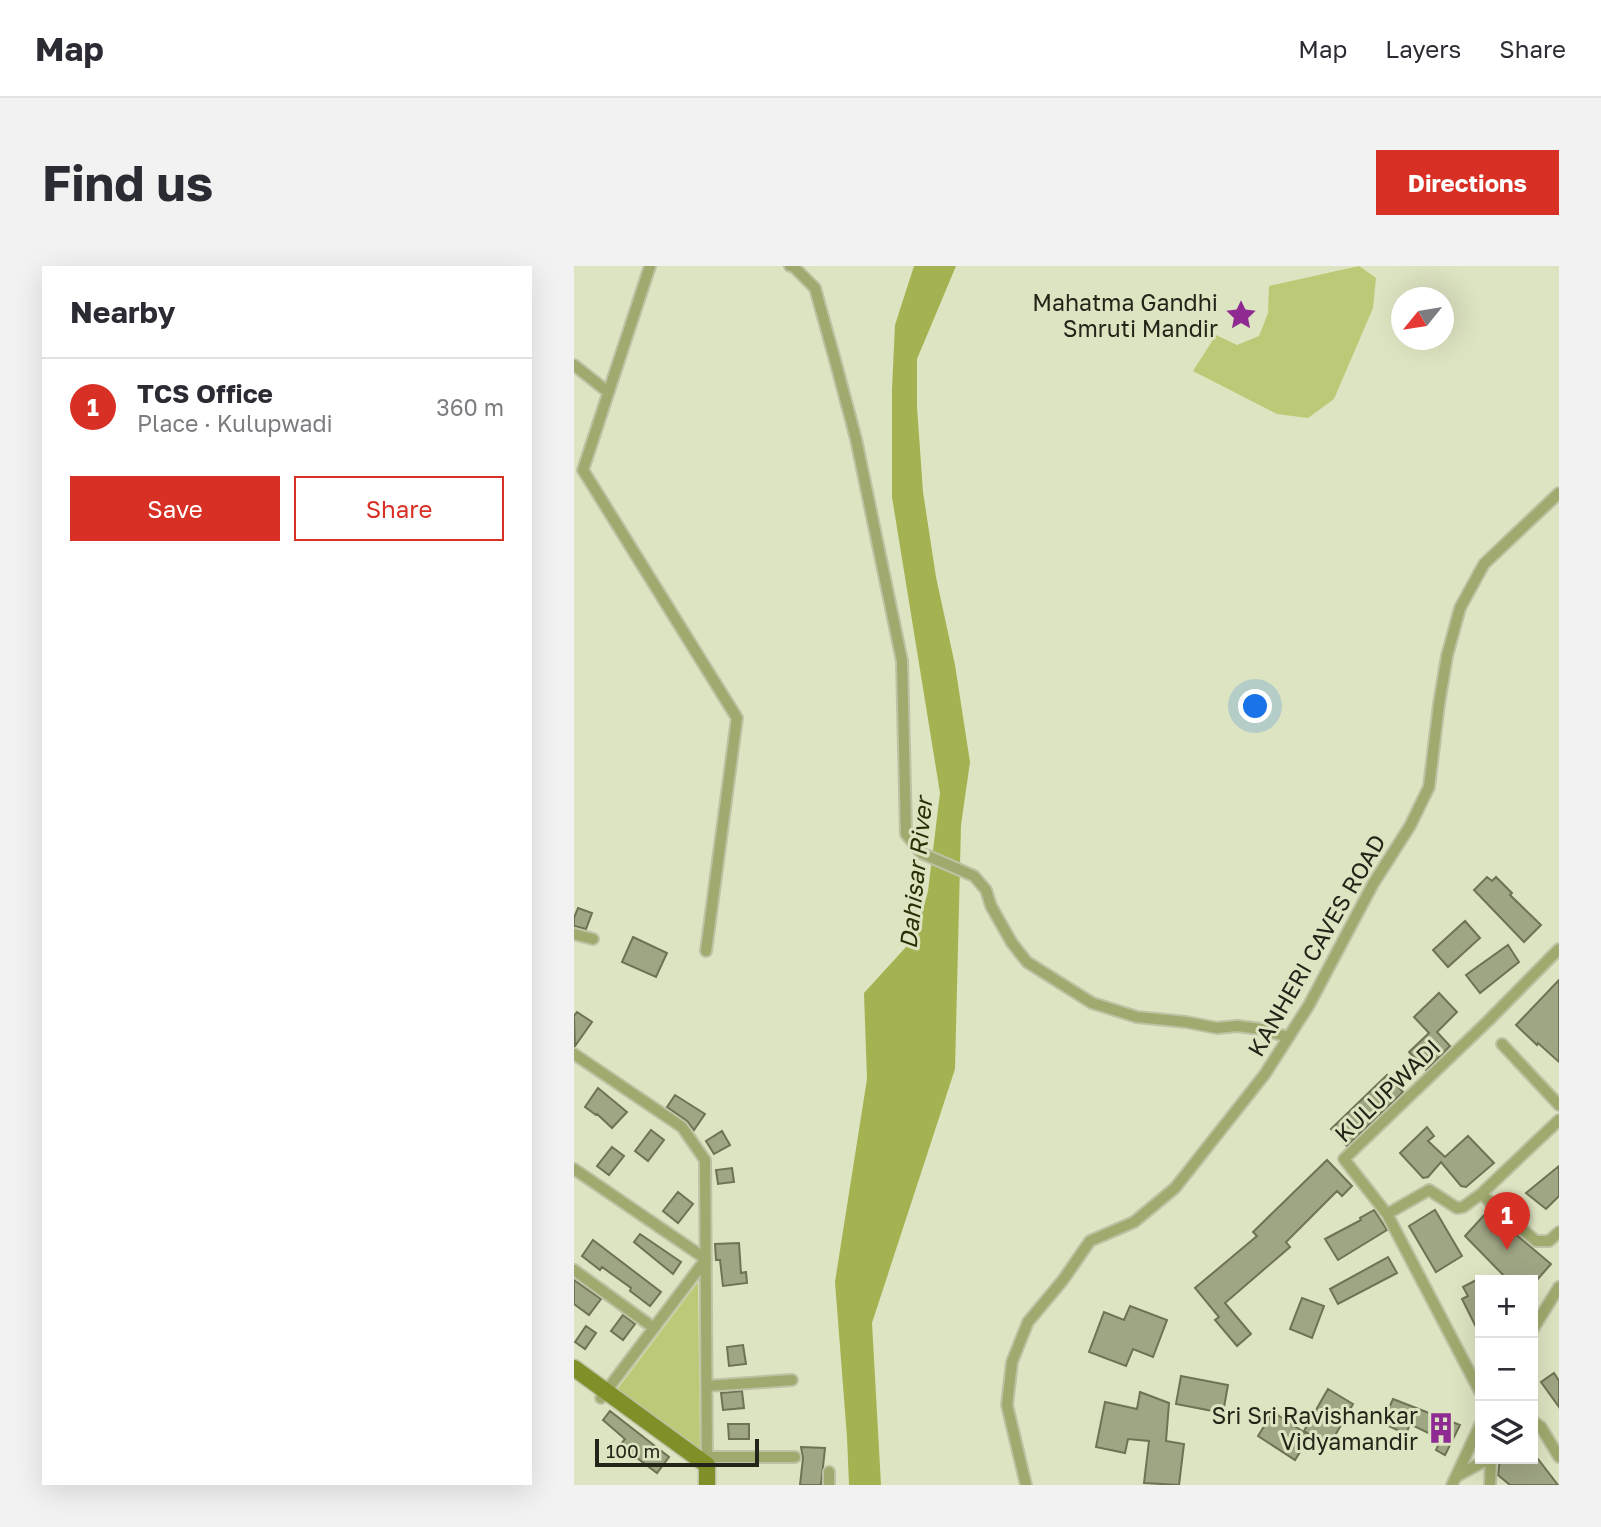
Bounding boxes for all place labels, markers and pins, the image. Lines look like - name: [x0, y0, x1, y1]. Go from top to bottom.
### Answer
- place label: Mahatma Gandhi Smruti Mandir: [1032, 288, 1218, 342]
- place icon: Mahatma Gandhi Smruti Mandir: [1224, 298, 1258, 332]
- pin: 1: [1484, 1192, 1530, 1250]
- place label: Sri Sri Ravishankar Vidyamandir: [1212, 1401, 1418, 1455]
- building icon: Sri Sri Ravishankar Vidyamandir: [1424, 1411, 1458, 1445]

